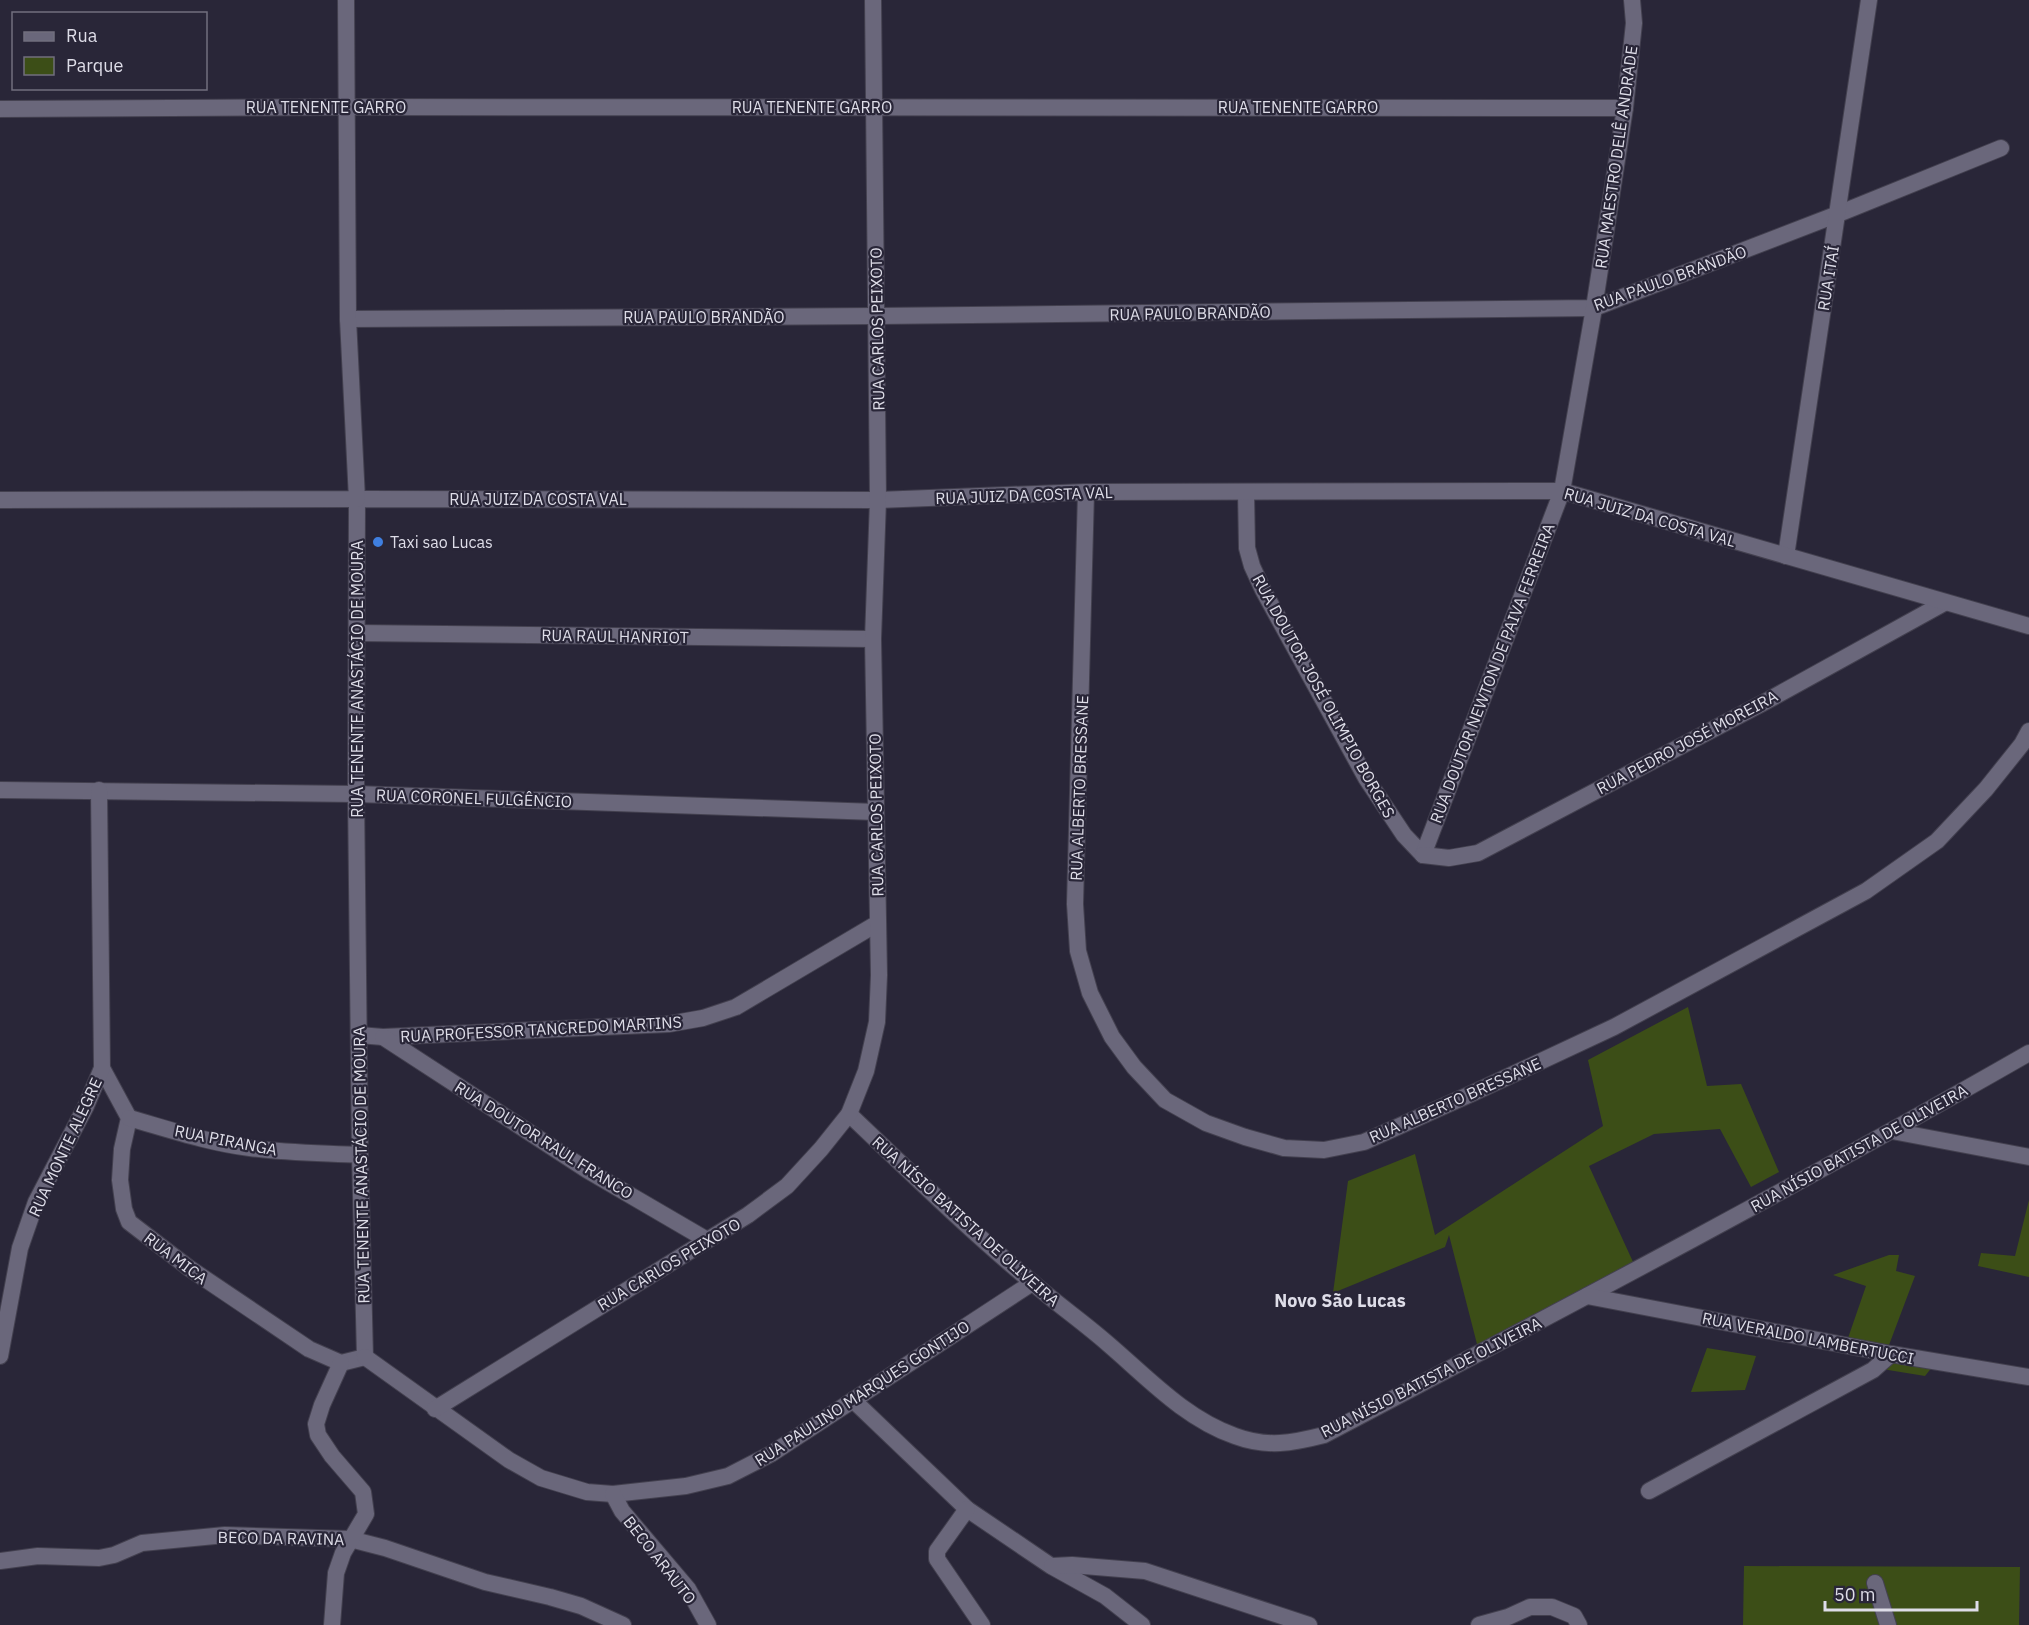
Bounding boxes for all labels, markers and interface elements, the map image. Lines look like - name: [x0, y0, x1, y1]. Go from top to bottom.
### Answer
- legend: [12, 12, 207, 90]
- text: Rua: [66, 24, 98, 47]
- street label: RUA MAESTRO DELÊ ANDRADE: [1590, 44, 1642, 270]
- text: Parque: [66, 54, 124, 77]
- street label: RUA TENENTE GARRO: [246, 97, 406, 117]
- street label: RUA TENENTE GARRO: [732, 97, 892, 117]
- street label: RUA TENENTE GARRO: [1218, 97, 1378, 117]
- street label: RUA PAULO BRANDÃO: [1591, 241, 1749, 315]
- street label: RUA ITAÍ: [1812, 244, 1843, 312]
- street label: RUA CARLOS PEIXOTO: [866, 247, 888, 411]
- street label: RUA PAULO BRANDÃO: [1109, 302, 1271, 324]
- street label: RUA PAULO BRANDÃO: [623, 307, 785, 327]
- street label: RUA JUIZ DA COSTA VAL: [935, 482, 1113, 508]
- street label: RUA JUIZ DA COSTA VAL: [1562, 483, 1738, 551]
- street label: RUA JUIZ DA COSTA VAL: [449, 489, 627, 509]
- street label: RUA DOUTOR NEWTON DE PAIVA FERREIRA: [1425, 520, 1559, 826]
- place label: Taxi sao Lucas: [390, 532, 493, 552]
- marker: Taxi sao Lucas: [371, 535, 385, 549]
- street label: RUA TENENTE ANASTÁCIO DE MOURA: [346, 540, 367, 818]
- street label: RUA DOUTOR JOSÉ OLIMPIO BORGES: [1249, 570, 1400, 821]
- street label: RUA RAUL HANRIOT: [541, 625, 689, 647]
- street label: RUA PEDRO JOSÉ MOREIRA: [1593, 685, 1781, 798]
- street label: RUA ALBERTO BRESSANE: [1066, 695, 1092, 881]
- street label: RUA CARLOS PEIXOTO: [865, 733, 887, 897]
- street label: RUA CORONEL FULGÊNCIO: [376, 785, 572, 811]
- street label: RUA PROFESSOR TANCREDO MARTINS: [400, 1012, 682, 1046]
- street label: RUA TENENTE ANASTÁCIO DE MOURA: [348, 1026, 373, 1304]
- street label: RUA ALBERTO BRESSANE: [1366, 1053, 1544, 1147]
- street label: RUA MONTE ALEGRE: [24, 1074, 106, 1220]
- street label: RUA DOUTOR RAUL FRANCO: [451, 1077, 637, 1203]
- street label: RUA NÍSIO BATISTA DE OLIVEIRA: [1747, 1079, 1971, 1216]
- street label: RUA PIRANGA: [173, 1120, 279, 1160]
- street label: RUA NÍSIO BATISTA DE OLIVEIRA: [868, 1131, 1064, 1310]
- street label: RUA CARLOS PEIXOTO: [594, 1213, 744, 1315]
- street label: RUA MICA: [140, 1228, 212, 1288]
- district label: Novo São Lucas: [1274, 1289, 1406, 1312]
- street label: RUA VERALDO LAMBERTUCCI: [1700, 1308, 1916, 1368]
- street label: RUA NÍSIO BATISTA DE OLIVEIRA: [1317, 1312, 1545, 1442]
- street label: RUA PAULINO MARQUES GONTIJO: [751, 1316, 973, 1470]
- street label: BECO ARAUTO: [619, 1512, 701, 1608]
- street label: BECO DA RAVINA: [217, 1527, 345, 1549]
- scale bar: [1825, 1574, 1976, 1612]
- text: 50 m: [1834, 1583, 1876, 1606]

